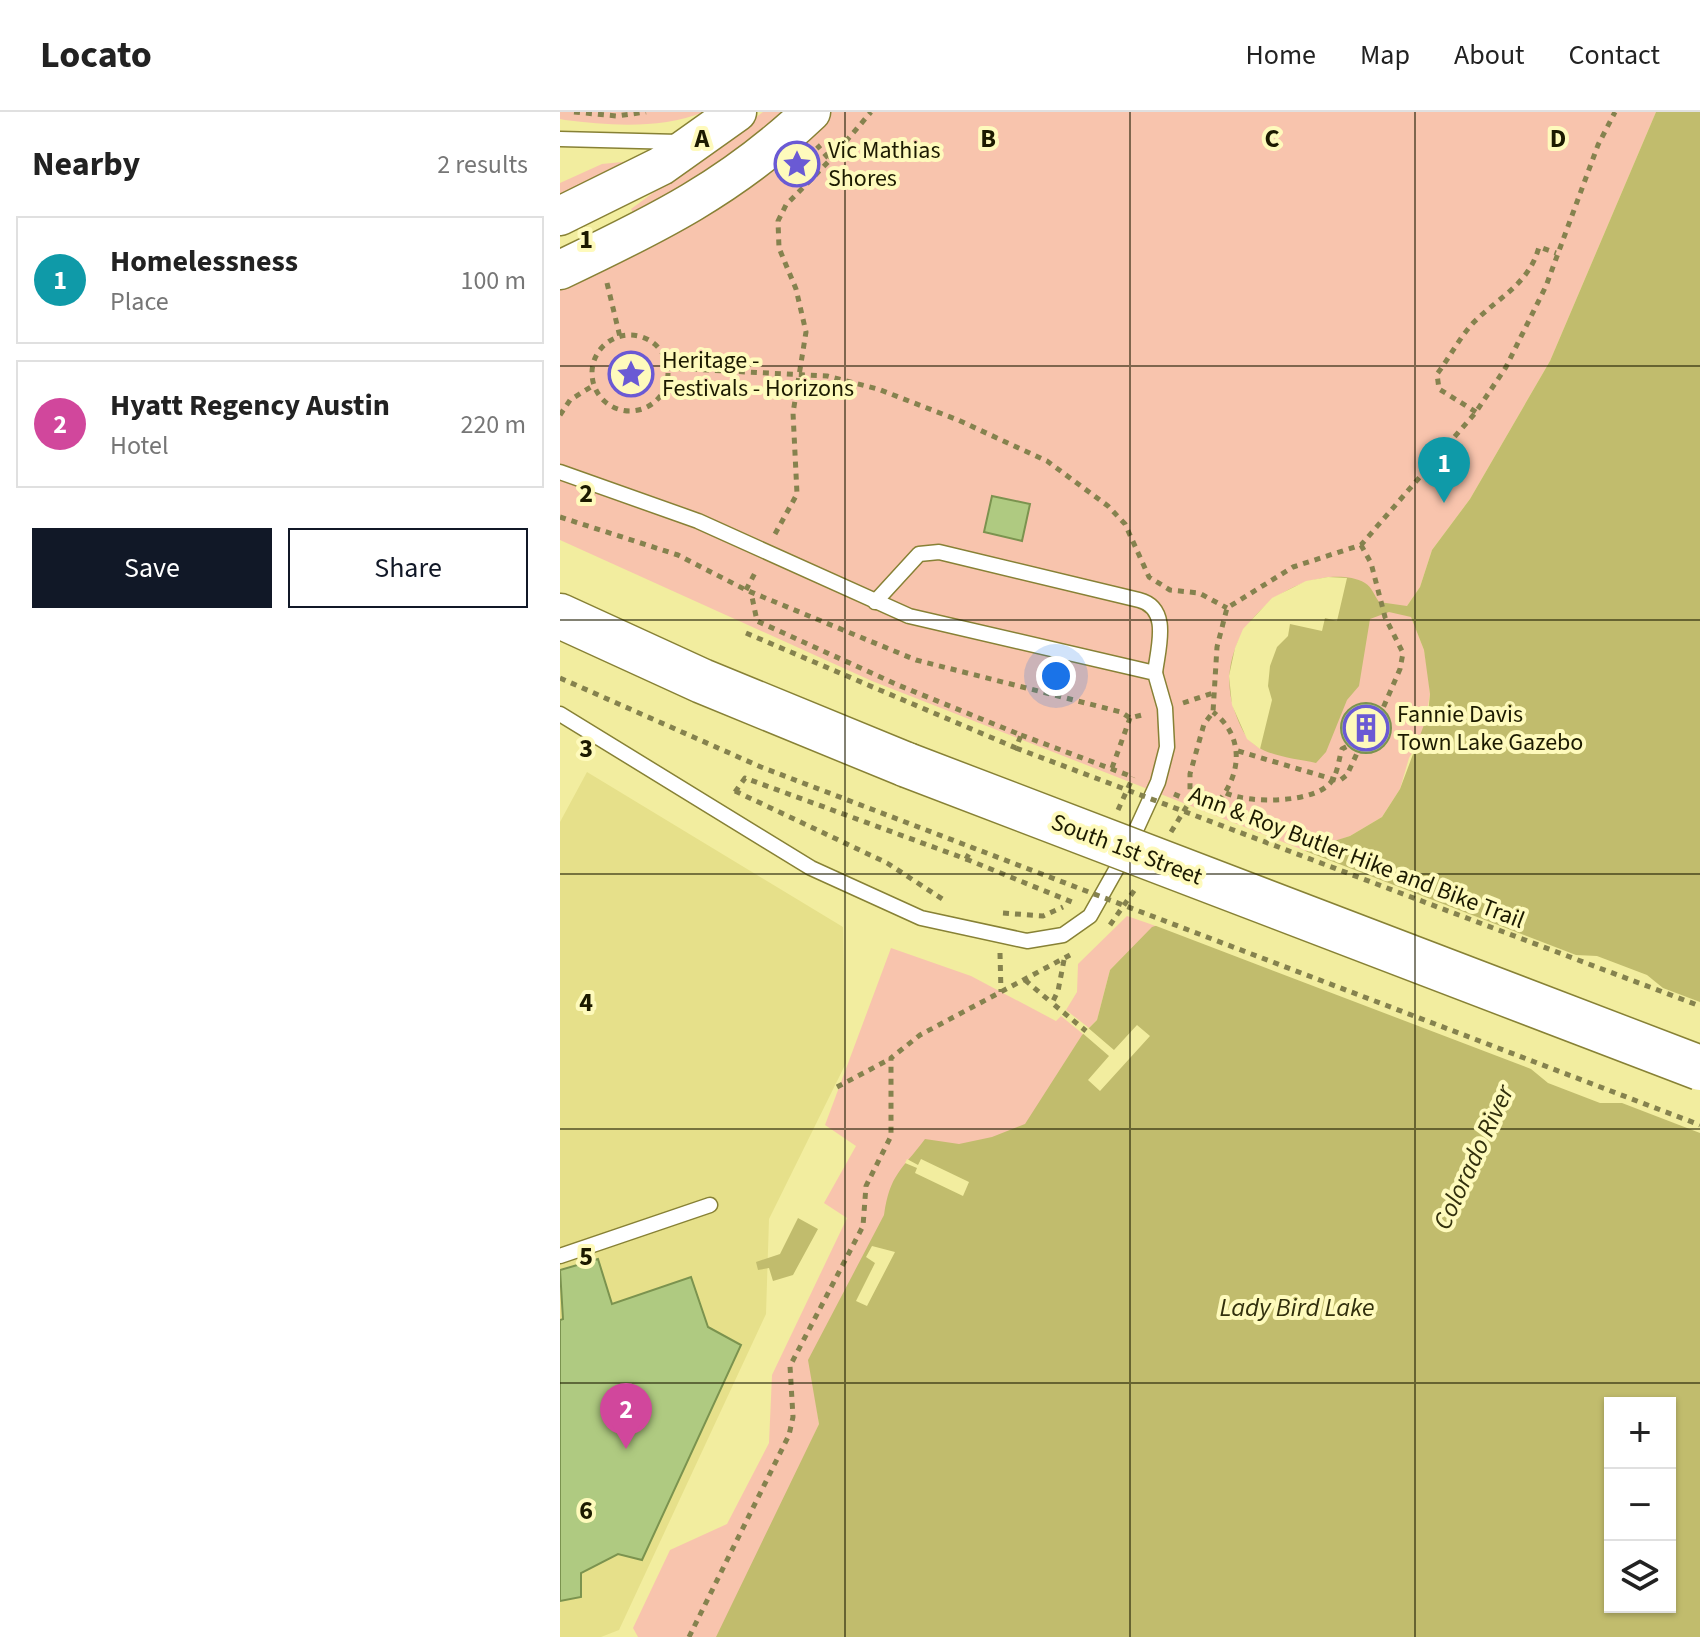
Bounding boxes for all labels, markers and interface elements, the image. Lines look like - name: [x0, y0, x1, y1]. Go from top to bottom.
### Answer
- text: Locato: [40, 28, 152, 82]
- text: Home: [1245, 35, 1316, 75]
- text: Map: [1360, 35, 1410, 75]
- text: About: [1454, 35, 1525, 75]
- text: Contact: [1569, 35, 1660, 75]
- text: A: [694, 120, 711, 157]
- text: B: [980, 120, 996, 157]
- text: C: [1264, 120, 1280, 157]
- text: D: [1550, 120, 1566, 157]
- place label: Vic Mathias Shores: [828, 133, 940, 196]
- text: Nearby: [32, 140, 140, 189]
- place icon: Vic Mathias Shores: [773, 140, 821, 188]
- text: 2 results: [437, 146, 528, 183]
- text: 1: [579, 221, 593, 258]
- text: Homelessness: [110, 240, 298, 283]
- text: 1: [53, 262, 67, 299]
- text: 100 m: [460, 262, 526, 299]
- text: Place: [110, 283, 169, 320]
- place label: Heritage - Festivals - Horizons: [662, 343, 854, 406]
- place icon: Heritage - Festivals - Horizons: [607, 350, 655, 398]
- text: Hyatt Regency Austin: [110, 384, 390, 427]
- text: 2: [53, 406, 67, 443]
- text: 220 m: [460, 406, 526, 443]
- text: Hotel: [110, 427, 169, 464]
- pin: 1: [1418, 437, 1470, 503]
- text: 2: [579, 475, 593, 512]
- button: Save: [32, 528, 272, 608]
- button: Share: [288, 528, 528, 608]
- your location: [1036, 656, 1076, 696]
- place label: Fannie Davis Town Lake Gazebo: [1397, 697, 1583, 760]
- building icon: Fannie Davis Town Lake Gazebo: [1342, 704, 1390, 752]
- text: 3: [579, 730, 593, 767]
- street label: Ann & Roy Butler Hike and Bike Trail: [1184, 777, 1530, 938]
- street label: South 1st Street: [1046, 805, 1208, 894]
- text: 4: [579, 984, 593, 1021]
- water label: Colorado River: [1424, 1078, 1524, 1236]
- text: 5: [579, 1238, 593, 1275]
- water label: Lady Bird Lake: [1219, 1289, 1375, 1326]
- pin: 2: [600, 1383, 652, 1449]
- map controls: [1604, 1397, 1676, 1613]
- button: +: [1604, 1397, 1676, 1469]
- button: −: [1604, 1469, 1676, 1541]
- text: 6: [579, 1492, 593, 1529]
- button: layers: [1604, 1541, 1676, 1613]

